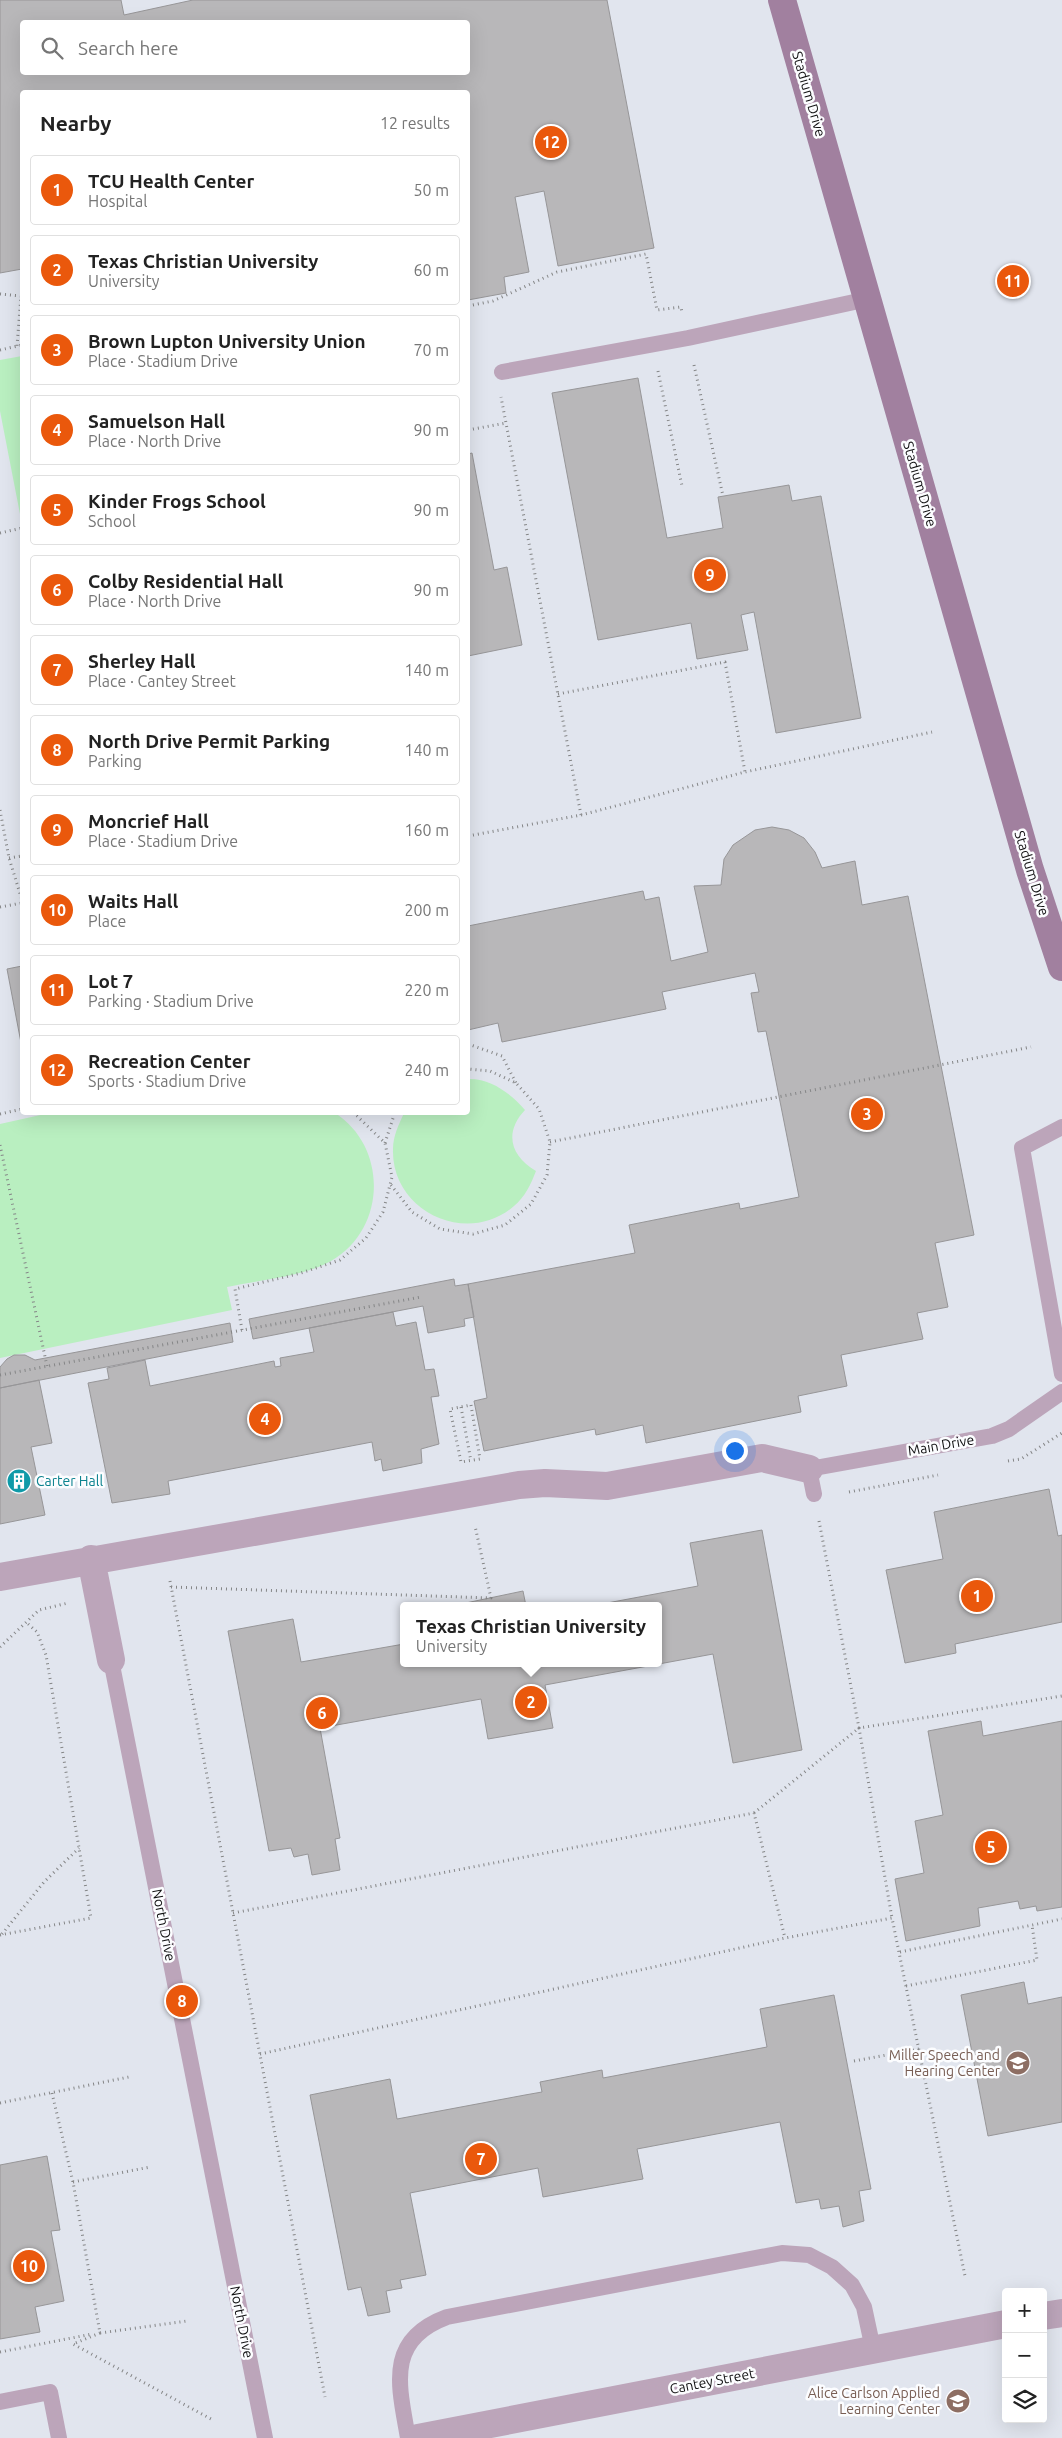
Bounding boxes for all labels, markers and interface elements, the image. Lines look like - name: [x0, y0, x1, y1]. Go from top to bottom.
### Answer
- search box: [20, 20, 470, 75]
- icon: search: [38, 34, 66, 62]
- text: Search here: [78, 37, 178, 59]
- street label: Stadium Drive: [789, 50, 829, 138]
- text: Nearby: [40, 111, 111, 135]
- text: 12 results: [380, 114, 450, 132]
- pin: 12: [535, 123, 567, 161]
- text: TCU Health Center: [88, 170, 254, 192]
- text: 1: [52, 181, 62, 199]
- text: 50 m: [413, 181, 449, 199]
- text: Hospital: [88, 192, 147, 210]
- text: Texas Christian University: [88, 250, 318, 272]
- text: 2: [52, 261, 62, 279]
- text: 60 m: [413, 261, 449, 279]
- pin: 11: [997, 262, 1029, 300]
- text: University: [88, 272, 159, 290]
- text: Brown Lupton University Union: [88, 330, 366, 352]
- text: 3: [52, 341, 62, 359]
- text: 70 m: [413, 341, 449, 359]
- text: Place · Stadium Drive: [88, 352, 238, 370]
- text: Samuelson Hall: [88, 410, 225, 432]
- text: 4: [52, 421, 62, 439]
- text: 90 m: [413, 421, 449, 439]
- text: Place · North Drive: [88, 432, 221, 450]
- street label: Stadium Drive: [900, 440, 940, 528]
- text: Kinder Frogs School: [88, 490, 266, 512]
- text: 5: [52, 501, 62, 519]
- text: 90 m: [413, 501, 449, 519]
- text: School: [88, 512, 136, 530]
- pin: 9: [694, 556, 726, 594]
- text: Colby Residential Hall: [88, 570, 283, 592]
- text: 6: [52, 581, 62, 599]
- text: 90 m: [413, 581, 449, 599]
- text: Place · North Drive: [88, 592, 221, 610]
- text: Sherley Hall: [88, 650, 196, 672]
- text: 7: [52, 661, 62, 679]
- text: 140 m: [404, 661, 449, 679]
- text: Place · Cantey Street: [88, 672, 236, 690]
- text: North Drive Permit Parking: [88, 730, 330, 752]
- text: 8: [52, 741, 62, 759]
- text: 140 m: [404, 741, 449, 759]
- text: Parking: [88, 752, 142, 770]
- text: Moncrief Hall: [88, 810, 209, 832]
- text: 9: [52, 821, 62, 839]
- text: 160 m: [404, 821, 449, 839]
- street label: Stadium Drive: [1011, 829, 1053, 917]
- text: Place · Stadium Drive: [88, 832, 238, 850]
- text: Waits Hall: [88, 890, 178, 912]
- text: 10: [48, 901, 66, 919]
- text: 200 m: [404, 901, 449, 919]
- text: Place: [88, 912, 126, 930]
- text: Lot 7: [88, 970, 133, 992]
- text: 11: [48, 981, 66, 999]
- text: 220 m: [404, 981, 449, 999]
- text: Parking · Stadium Drive: [88, 992, 254, 1010]
- text: Recreation Center: [88, 1050, 251, 1072]
- text: 12: [48, 1061, 66, 1079]
- text: 240 m: [404, 1061, 449, 1079]
- text: Sports · Stadium Drive: [88, 1072, 246, 1090]
- pin: 3: [851, 1095, 883, 1133]
- pin: 4: [249, 1400, 281, 1438]
- street label: Main Drive: [907, 1431, 975, 1459]
- your location: [722, 1438, 748, 1464]
- building icon: Carter Hall: [6, 1468, 32, 1494]
- place label: Carter Hall: [36, 1473, 103, 1489]
- pin: 1: [961, 1577, 993, 1615]
- popup: [400, 1602, 662, 1667]
- text: Texas Christian University: [416, 1615, 646, 1637]
- text: University: [416, 1637, 487, 1655]
- pin: 2: [515, 1683, 547, 1721]
- pin: 6: [306, 1694, 338, 1732]
- pin: 5: [975, 1828, 1007, 1866]
- street label: North Drive: [149, 1887, 179, 1963]
- pin: 8: [166, 1982, 198, 2020]
- place label: Miller Speech and Hearing Center: [889, 2047, 1001, 2079]
- school or university icon: Miller Speech and Hearing Center: [1005, 2050, 1031, 2076]
- pin: 7: [465, 2140, 497, 2178]
- pin: 10: [13, 2247, 45, 2285]
- street label: North Drive: [227, 2284, 257, 2360]
- map controls: [1002, 2288, 1047, 2423]
- button: +: [1002, 2288, 1047, 2333]
- button: −: [1002, 2333, 1047, 2378]
- street label: Cantey Street: [668, 2365, 756, 2397]
- button: layers: [1002, 2378, 1047, 2423]
- place label: Alice Carlson Applied Learning Center: [808, 2385, 941, 2417]
- school or university icon: Alice Carlson Applied Learning Center: [945, 2388, 971, 2414]

